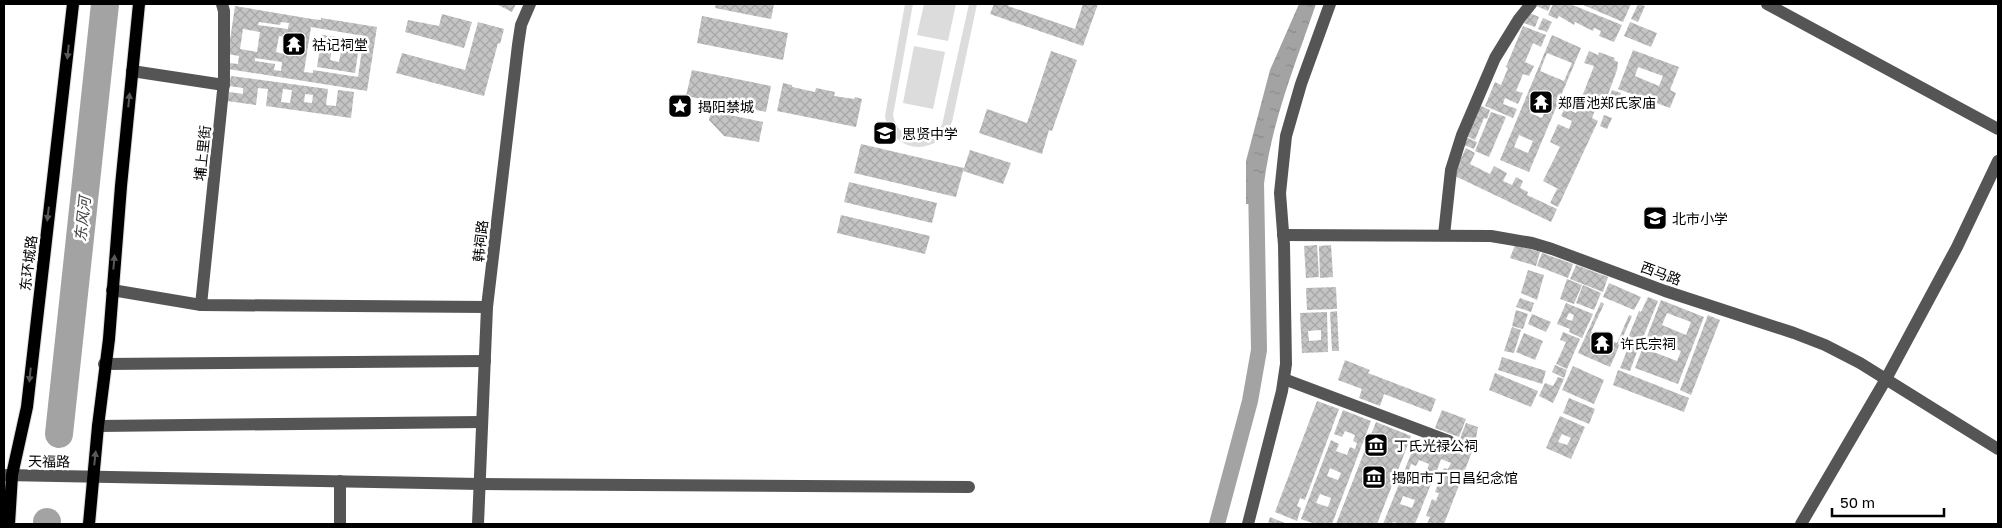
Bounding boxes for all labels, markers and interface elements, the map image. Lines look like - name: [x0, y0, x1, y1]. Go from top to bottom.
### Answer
- temple icon: 祜记祠堂: [281, 31, 307, 57]
- place label: 祜记祠堂: [312, 36, 368, 53]
- one-way arrow: [64, 45, 72, 61]
- temple icon: 郑厝池郑氏家庙: [1528, 89, 1554, 115]
- one-way arrow: [125, 92, 133, 108]
- place icon: 揭阳禁城: [667, 93, 693, 119]
- place label: 郑厝池郑氏家庙: [1558, 94, 1656, 111]
- place label: 揭阳禁城: [698, 98, 754, 115]
- school or university icon: 思贤中学: [872, 120, 898, 146]
- street label: 埔上里街: [191, 124, 213, 182]
- place label: 思贤中学: [902, 125, 958, 142]
- water label: 东风河: [71, 193, 94, 242]
- school or university icon: 北市小学: [1642, 205, 1668, 231]
- one-way arrow: [44, 206, 52, 222]
- place label: 北市小学: [1672, 210, 1728, 227]
- street label: 韩祠路: [469, 219, 491, 263]
- street label: 东环城路: [16, 234, 40, 292]
- one-way arrow: [111, 254, 119, 270]
- street label: 西马路: [1638, 258, 1684, 288]
- temple icon: 许氏宗祠: [1589, 330, 1615, 356]
- place label: 许氏宗祠: [1620, 335, 1676, 352]
- one-way arrow: [26, 367, 34, 383]
- museum icon: 丁氏光禄公祠: [1363, 432, 1389, 458]
- place label: 丁氏光禄公祠: [1394, 437, 1478, 454]
- one-way arrow: [91, 450, 99, 466]
- street label: 天福路: [28, 452, 70, 470]
- museum icon: 揭阳市丁日昌纪念馆: [1361, 464, 1387, 490]
- place label: 揭阳市丁日昌纪念馆: [1392, 469, 1518, 486]
- scale bar: [1832, 486, 1944, 518]
- text: 50 m: [1840, 493, 1875, 511]

